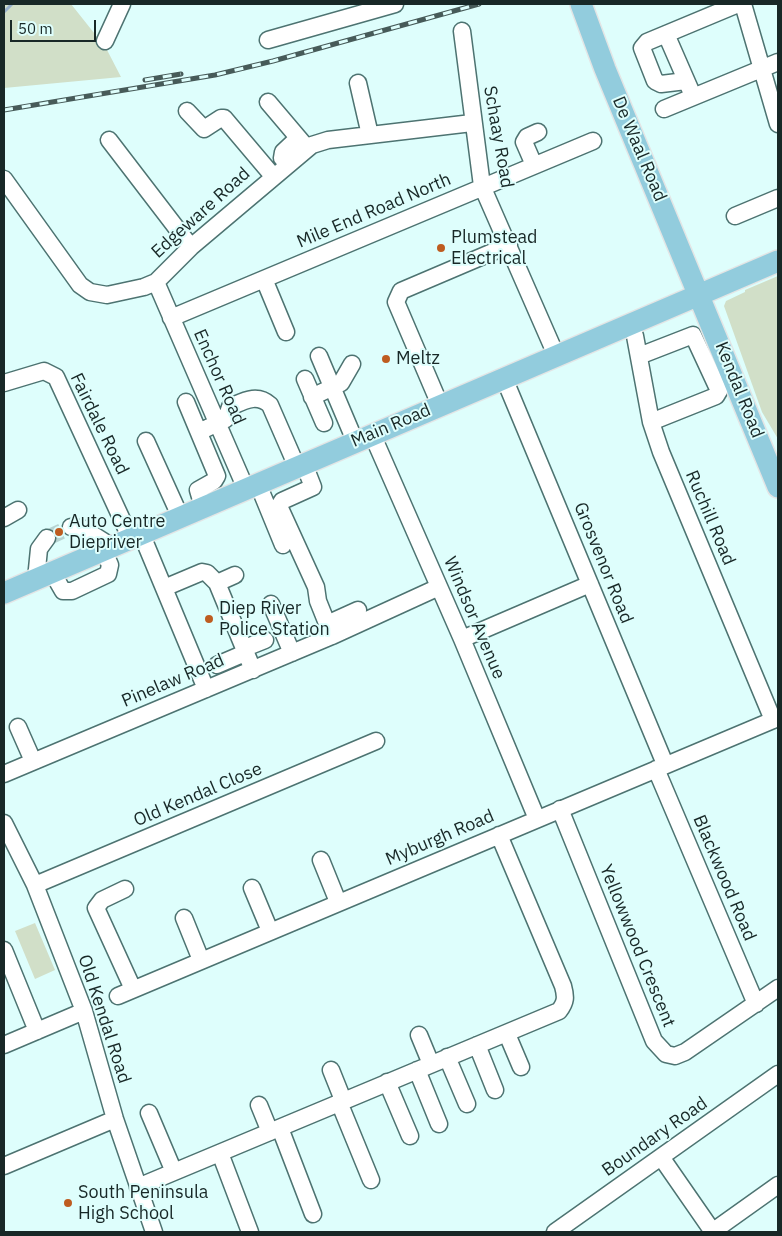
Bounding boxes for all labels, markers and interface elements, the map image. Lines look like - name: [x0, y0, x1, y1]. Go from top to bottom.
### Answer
- scale bar: [12, 10, 99, 42]
- text: 50 m: [18, 19, 53, 38]
- street label: Schaay Road: [478, 84, 518, 190]
- street label: De Waal Road: [607, 93, 671, 205]
- street label: Edgeware Road: [147, 163, 255, 263]
- street label: Mile End Road North: [294, 169, 454, 253]
- place label: Plumstead Electrical: [451, 227, 538, 270]
- marker: Plumstead Electrical: [435, 242, 447, 254]
- street label: Enchor Road: [188, 326, 250, 428]
- street label: Kendal Road: [710, 339, 768, 441]
- place label: Meltz: [396, 348, 440, 370]
- marker: Meltz: [380, 353, 392, 365]
- street label: Fairdale Road: [65, 370, 133, 478]
- street label: Main Road: [348, 400, 434, 452]
- street label: Ruchill Road: [680, 467, 740, 569]
- street label: Grosvenor Road: [569, 499, 637, 627]
- place label: Auto Centre Diepriver: [69, 511, 165, 554]
- marker: Auto Centre Diepriver: [53, 526, 65, 538]
- street label: Windsor Avenue: [438, 553, 510, 683]
- place label: Diep River Police Station: [219, 598, 330, 640]
- marker: Diep River Police Station: [203, 613, 215, 625]
- street label: Pinelaw Road: [118, 650, 228, 712]
- street label: Old Kendal Close: [131, 758, 265, 832]
- street label: Myburgh Road: [382, 805, 498, 871]
- street label: Blackwood Road: [688, 812, 760, 944]
- street label: Yellowwood Crescent: [594, 862, 680, 1030]
- street label: Old Kendal Road: [73, 952, 135, 1086]
- street label: Boundary Road: [598, 1093, 712, 1181]
- place label: South Peninsula High School: [78, 1182, 208, 1224]
- marker: South Peninsula High School: [62, 1197, 74, 1209]

